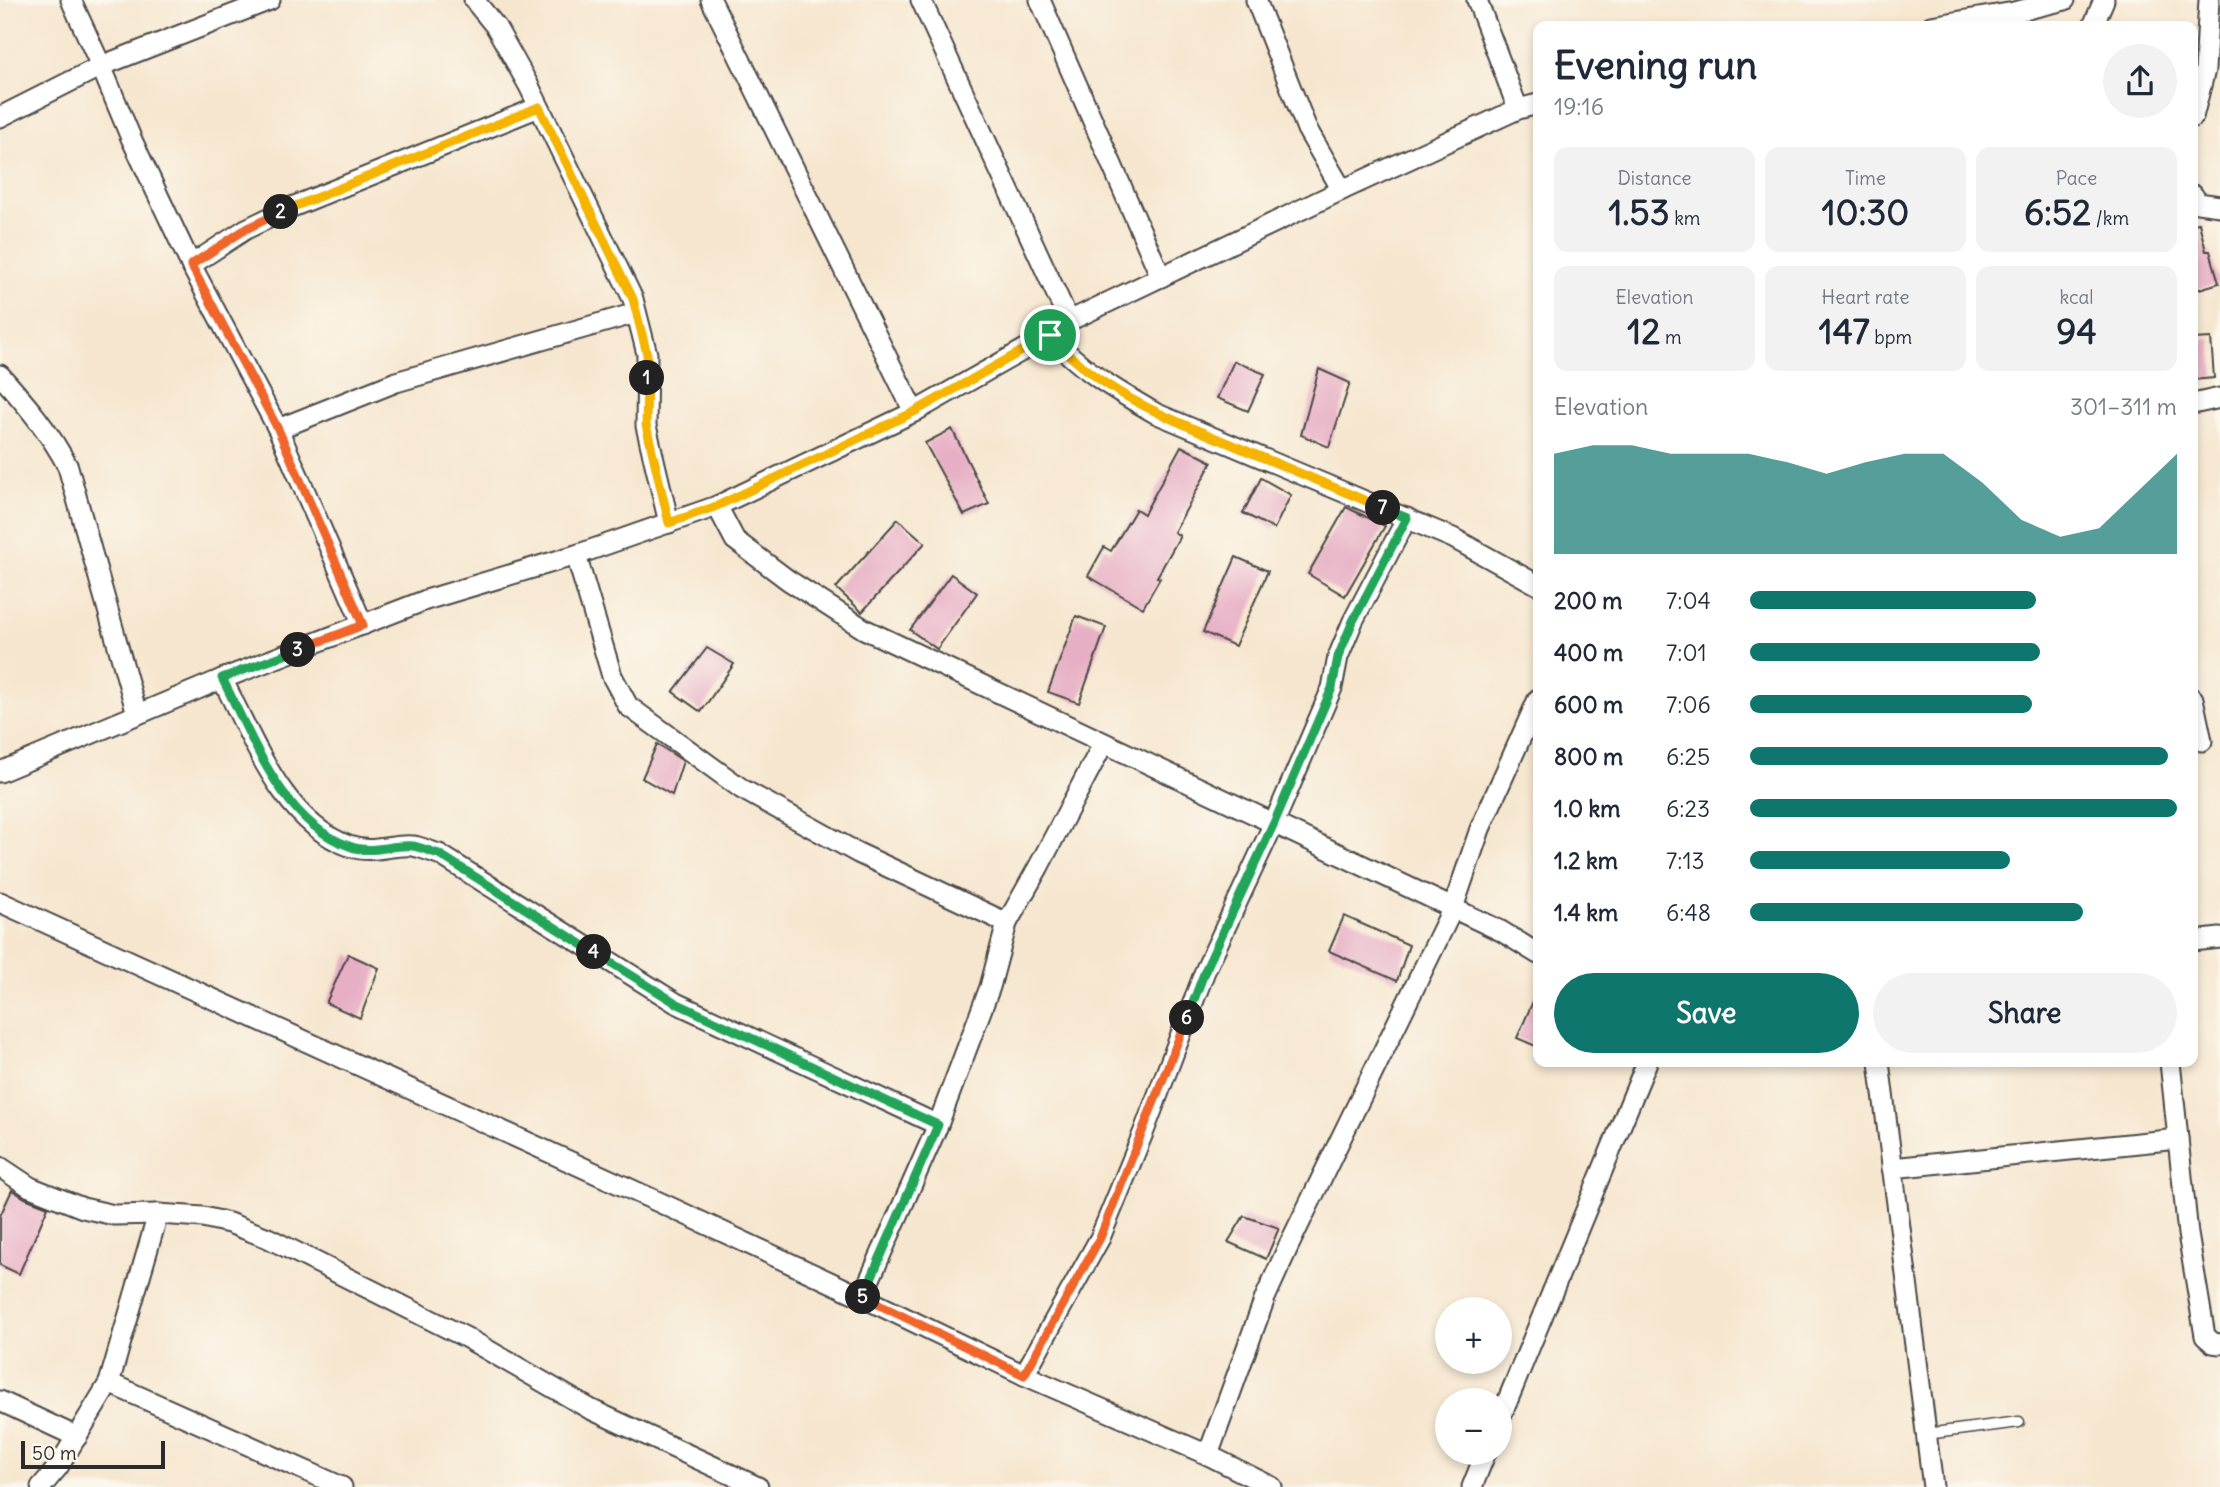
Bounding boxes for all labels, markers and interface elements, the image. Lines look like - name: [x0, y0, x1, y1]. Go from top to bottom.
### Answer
- text: Evening run: [1554, 42, 1757, 89]
- button: share: [2103, 44, 2177, 118]
- text: 19:16: [1554, 92, 1604, 121]
- text: Distance: [1617, 166, 1692, 190]
- text: Time: [1845, 166, 1886, 190]
- text: Pace: [2056, 166, 2097, 190]
- text: 1.53: [1608, 190, 1670, 234]
- text: 10:30: [1822, 190, 1909, 234]
- text: 6:52: [2024, 190, 2091, 234]
- pin: 2: [264, 194, 298, 230]
- text: 2: [275, 199, 286, 223]
- text: km: [1670, 206, 1701, 230]
- text: /km: [2091, 206, 2129, 230]
- text: Elevation: [1616, 285, 1693, 309]
- text: Heart rate: [1821, 285, 1910, 309]
- text: kcal: [2059, 285, 2094, 309]
- pin: [1020, 305, 1080, 365]
- text: 12: [1627, 309, 1660, 353]
- text: 147: [1819, 309, 1870, 353]
- text: 94: [2056, 309, 2097, 353]
- icon: arrive: [1031, 316, 1069, 354]
- text: m: [1660, 325, 1682, 349]
- text: bpm: [1870, 325, 1912, 349]
- pin: 1: [630, 360, 664, 396]
- text: 1: [643, 365, 650, 389]
- text: Elevation: [1554, 392, 1648, 421]
- text: 301–311 m: [2070, 392, 2177, 421]
- pin: 7: [1366, 490, 1400, 526]
- text: 7: [1378, 495, 1387, 519]
- text: 200 m: [1554, 586, 1623, 615]
- text: 7:04: [1666, 586, 1711, 615]
- pin: 3: [280, 632, 316, 668]
- text: 3: [292, 637, 303, 661]
- text: 400 m: [1554, 638, 1623, 667]
- text: 7:01: [1666, 638, 1707, 667]
- text: 600 m: [1554, 690, 1623, 719]
- text: 7:06: [1666, 690, 1711, 719]
- text: 800 m: [1554, 742, 1623, 771]
- text: 6:25: [1666, 742, 1710, 771]
- text: 1.0 km: [1554, 794, 1620, 823]
- text: 6:23: [1666, 794, 1710, 823]
- text: 1.2 km: [1554, 846, 1618, 875]
- text: 7:13: [1666, 846, 1705, 875]
- text: 1.4 km: [1554, 898, 1618, 927]
- text: 6:48: [1666, 898, 1711, 927]
- pin: 4: [576, 934, 612, 970]
- text: 4: [588, 939, 599, 963]
- button: Save: [1554, 973, 1859, 1053]
- button: Share: [1873, 973, 2177, 1053]
- pin: 6: [1170, 1000, 1204, 1036]
- text: 6: [1181, 1005, 1192, 1029]
- pin: 5: [846, 1280, 880, 1314]
- text: 5: [857, 1284, 868, 1308]
- map controls: [1435, 1297, 1512, 1465]
- button: +: [1435, 1297, 1512, 1374]
- button: −: [1435, 1388, 1512, 1465]
- scale bar: [21, 1438, 164, 1470]
- text: 50 m: [32, 1441, 77, 1465]

